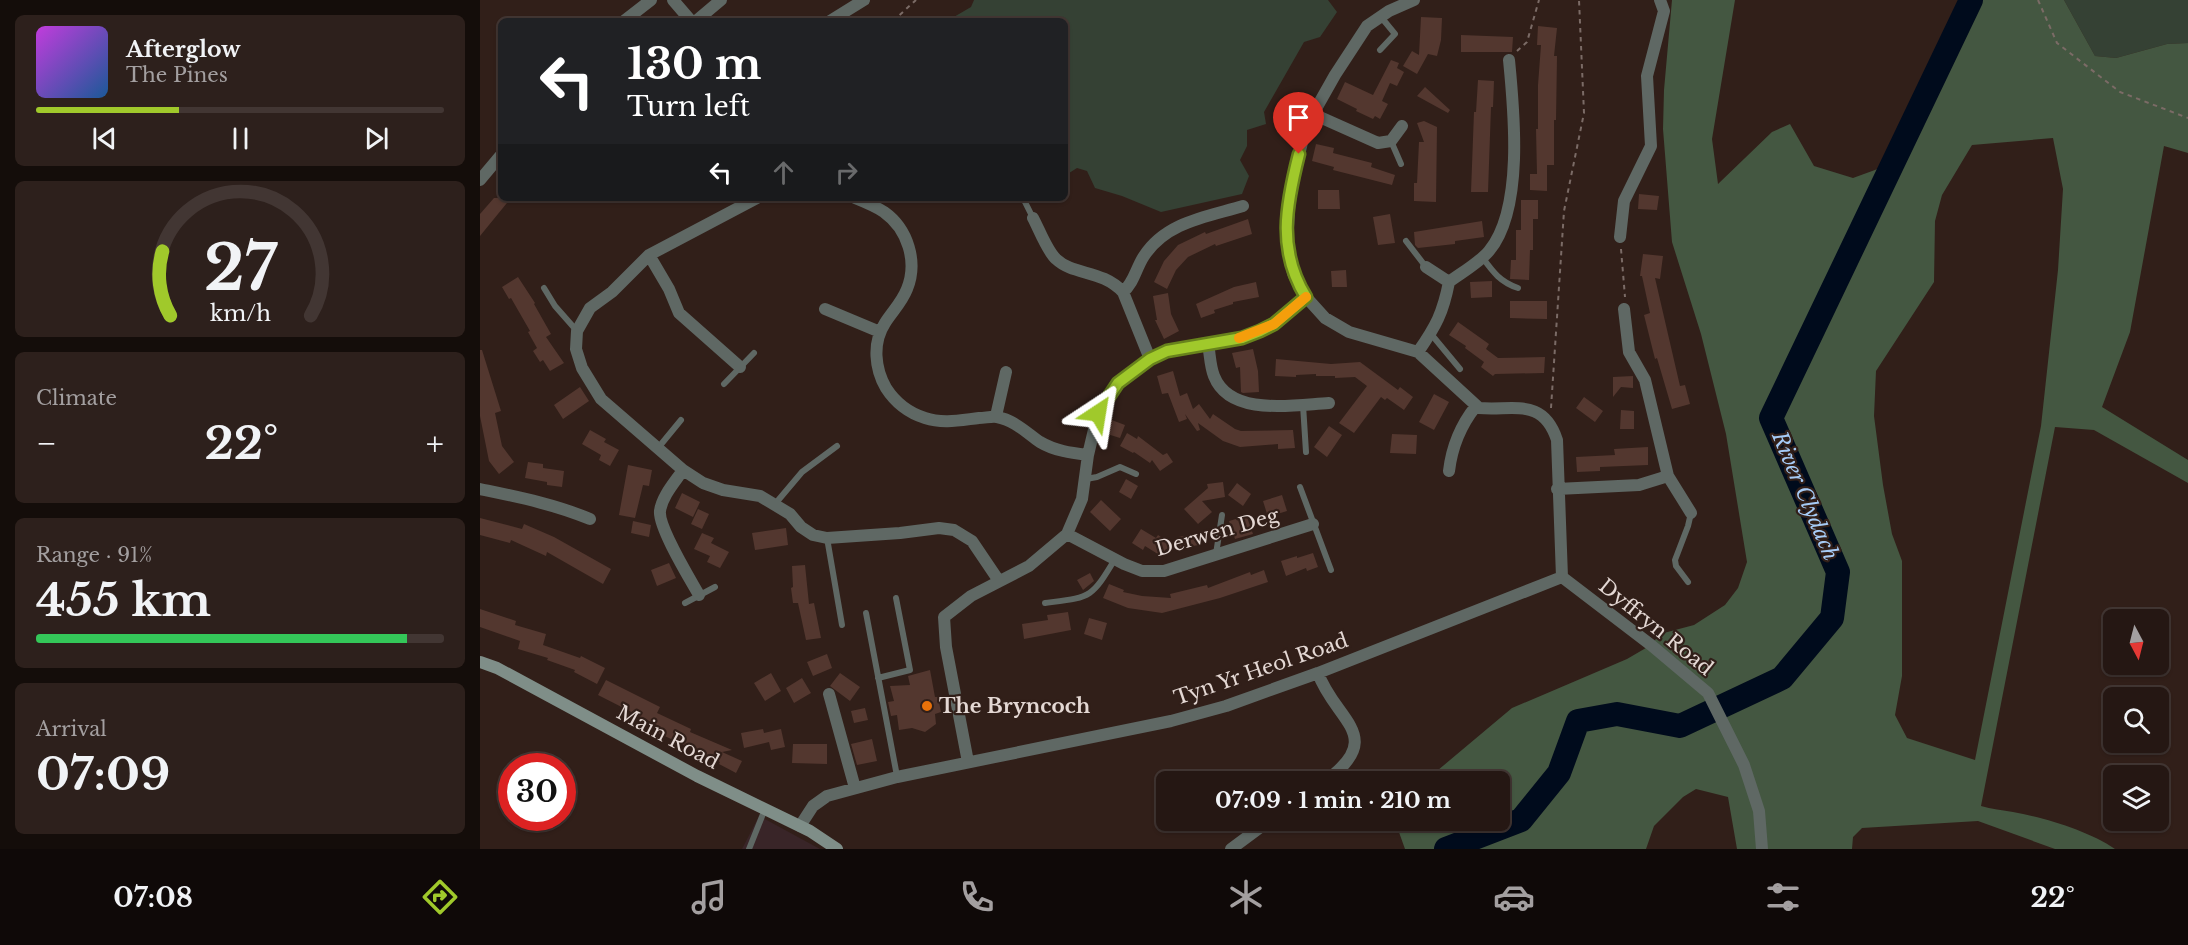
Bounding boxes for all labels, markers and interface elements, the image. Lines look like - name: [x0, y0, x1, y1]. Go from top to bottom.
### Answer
- text: Afterglow: [126, 36, 241, 63]
- text: 130 m: [627, 38, 761, 90]
- icon: left: [528, 42, 606, 120]
- text: The Pines: [126, 63, 228, 87]
- text: Turn left: [627, 90, 750, 123]
- pin: [1273, 92, 1324, 154]
- icon: arrive: [1282, 101, 1315, 134]
- icon: previous: [88, 122, 121, 155]
- icon: pause: [224, 122, 257, 155]
- icon: next: [360, 122, 393, 155]
- icon: left: [704, 156, 737, 189]
- icon: ahead: [767, 156, 800, 189]
- icon: right: [830, 156, 863, 189]
- text: 27: [204, 229, 277, 307]
- text: km/h: [210, 300, 271, 327]
- position arrow: [1066, 381, 1130, 445]
- text: Climate: [36, 386, 117, 410]
- text: 22°: [205, 415, 278, 471]
- text: −: [36, 423, 57, 464]
- text: +: [426, 423, 444, 464]
- water label: River Clydach: [1766, 427, 1844, 564]
- street label: Derwen Deg: [1152, 503, 1283, 561]
- text: Range · 91%: [36, 543, 152, 567]
- text: 455 km: [36, 572, 211, 628]
- street label: Dyffryn Road: [1594, 574, 1718, 680]
- north arrow: [2103, 609, 2169, 675]
- map controls: [2103, 609, 2169, 831]
- street label: Tyn Yr Heol Road: [1171, 628, 1351, 710]
- button: search: [2103, 687, 2169, 753]
- place label: The Bryncoch: [939, 694, 1091, 718]
- marker: The Bryncoch: [920, 699, 934, 713]
- street label: Main Road: [613, 700, 723, 774]
- text: Arrival: [36, 717, 107, 741]
- text: 07:09: [36, 746, 170, 802]
- speed limit sign: 30: [498, 753, 576, 831]
- button: layers: [2103, 765, 2169, 831]
- text: 07:09 · 1 min · 210 m: [1215, 787, 1451, 814]
- icon: directions: [419, 876, 461, 918]
- icon: music: [688, 876, 730, 918]
- icon: phone: [956, 876, 998, 918]
- icon: climate: [1225, 876, 1267, 918]
- icon: car: [1493, 876, 1535, 918]
- icon: filters: [1762, 876, 1804, 918]
- text: 07:08: [113, 881, 193, 914]
- text: 22°: [2031, 881, 2075, 914]

